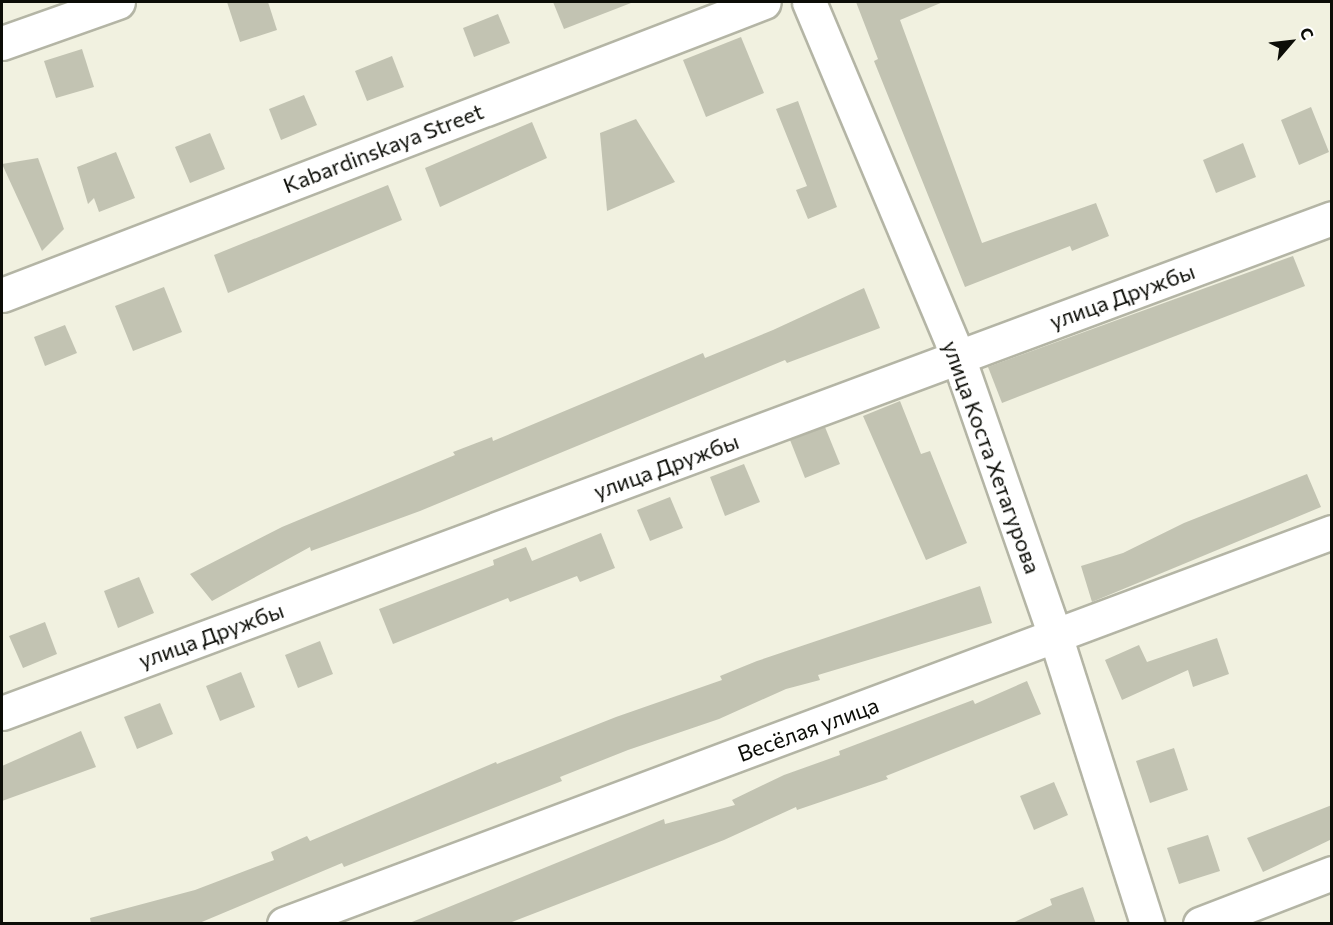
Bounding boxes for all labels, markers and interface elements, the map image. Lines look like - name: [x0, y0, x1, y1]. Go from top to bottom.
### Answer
- north arrow: [1261, 12, 1321, 72]
- text: С: [1296, 24, 1318, 43]
- street label: Kabardinskaya Street: [279, 98, 487, 198]
- street label: улица Дружбы: [1046, 258, 1198, 334]
- street label: улица Коста Хетагурова: [938, 337, 1046, 577]
- street label: улица Дружбы: [590, 428, 742, 504]
- street label: улица Дружбы: [135, 597, 287, 673]
- street label: Весёлая улица: [734, 691, 882, 767]

